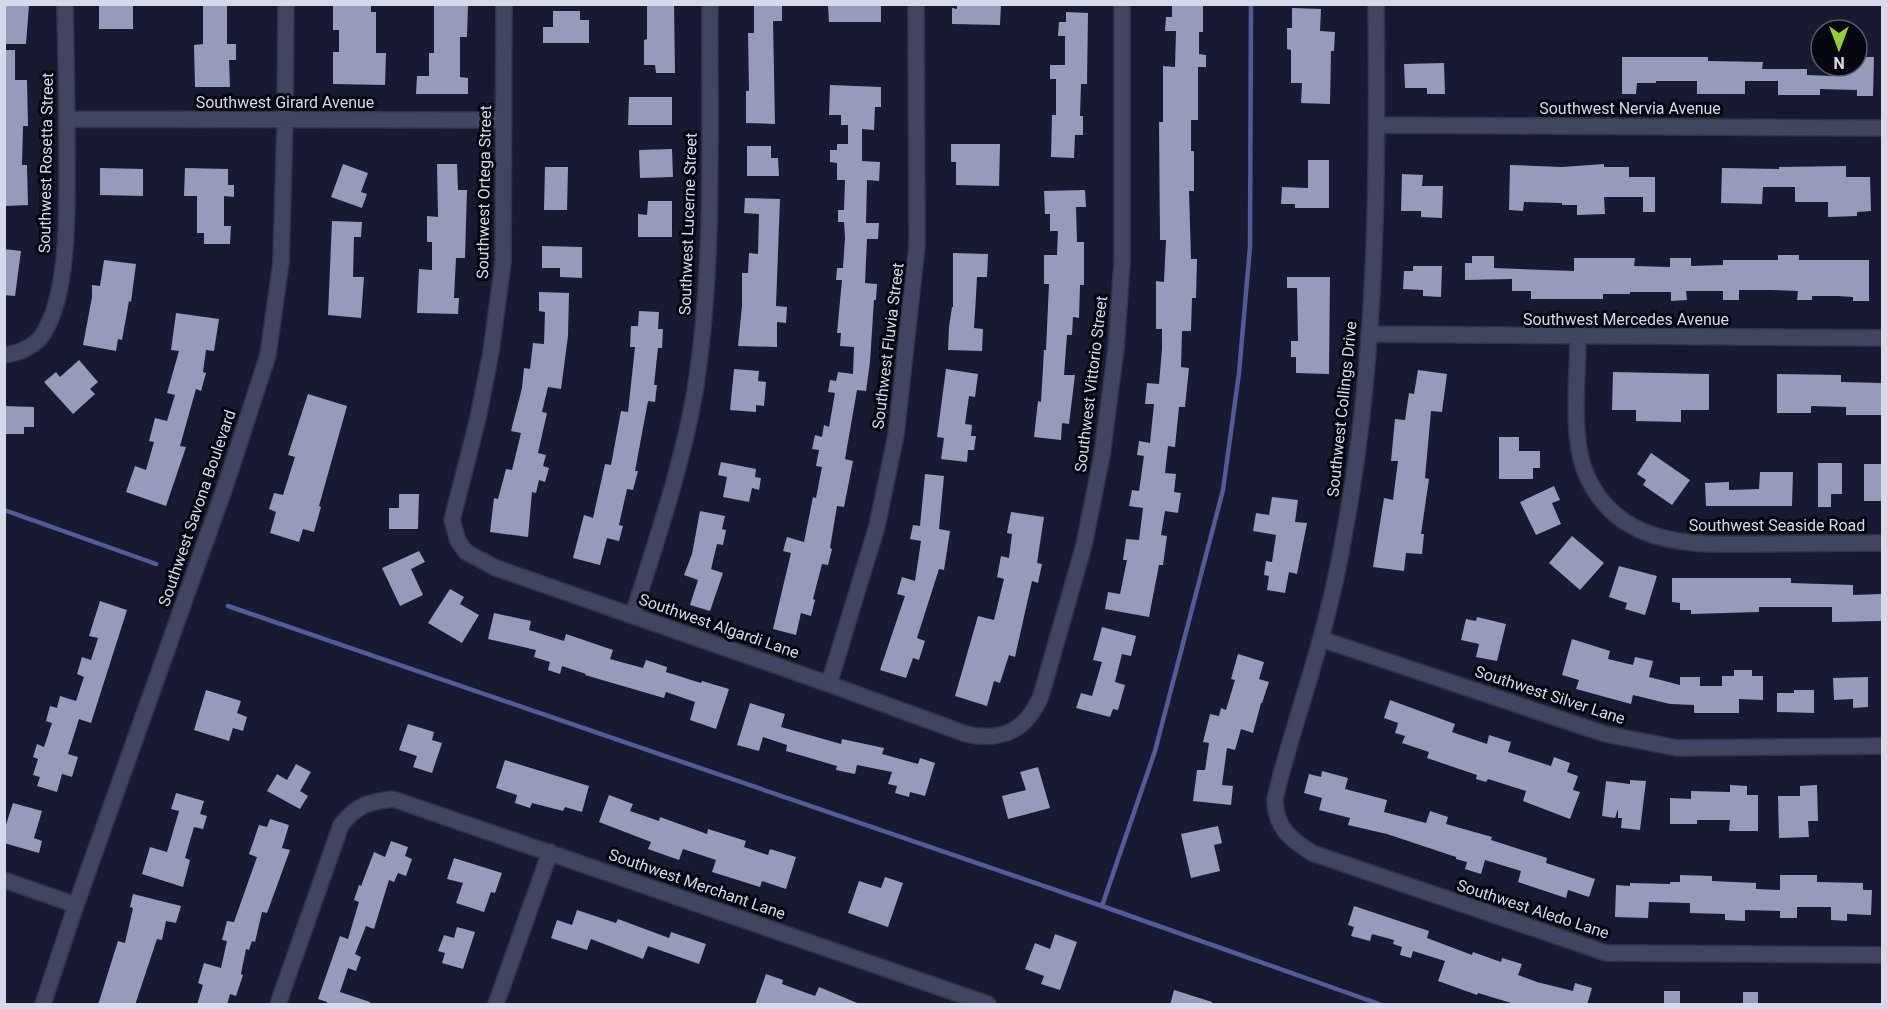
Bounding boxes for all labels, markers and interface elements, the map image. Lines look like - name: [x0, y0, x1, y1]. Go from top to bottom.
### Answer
- north arrow: [1809, 18, 1869, 78]
- text: N: [1833, 53, 1845, 72]
- street label: Southwest Rosetta Street: [35, 73, 57, 253]
- street label: Southwest Girard Avenue: [196, 93, 374, 112]
- street label: Southwest Nervia Avenue: [1539, 99, 1721, 118]
- street label: Southwest Ortega Street: [473, 105, 495, 279]
- street label: Southwest Lucerne Street: [675, 133, 701, 315]
- street label: Southwest Fluvia Street: [868, 262, 908, 430]
- street label: Southwest Vittorio Street: [1071, 295, 1111, 473]
- street label: Southwest Mercedes Avenue: [1523, 310, 1729, 329]
- street label: Southwest Collings Drive: [1323, 320, 1361, 498]
- street label: Southwest Savona Boulevard: [154, 407, 240, 609]
- street label: Southwest Seaside Road: [1689, 516, 1865, 535]
- street label: Southwest Algardi Lane: [636, 590, 802, 662]
- street label: Southwest Silver Lane: [1472, 662, 1628, 728]
- street label: Southwest Merchant Lane: [606, 845, 788, 923]
- street label: Southwest Aledo Lane: [1454, 875, 1612, 943]

